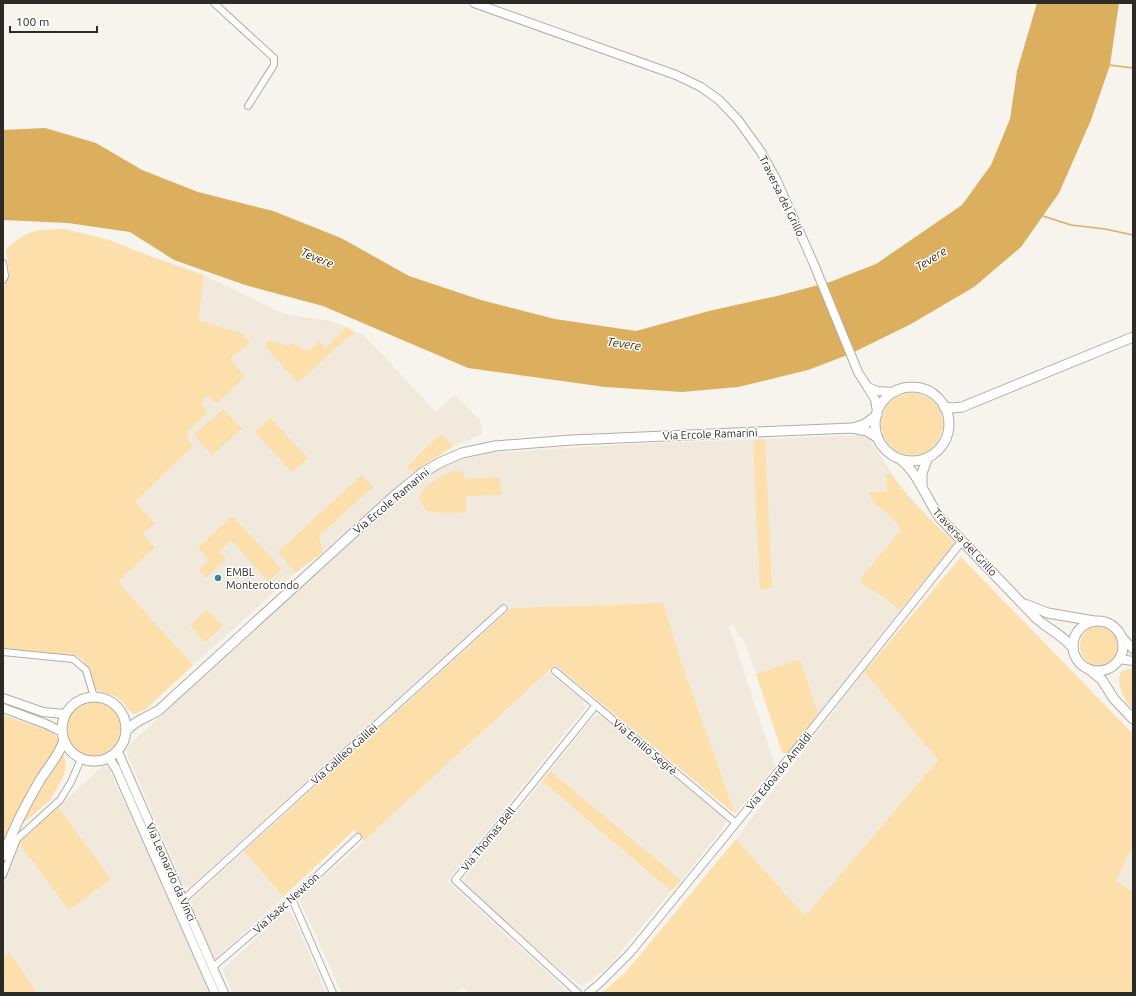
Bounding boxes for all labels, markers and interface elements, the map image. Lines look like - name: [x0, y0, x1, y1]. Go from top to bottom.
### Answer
- scale bar: [10, 8, 97, 34]
- text: 100 m: [16, 15, 49, 28]
- street label: Traversa del Grillo: [757, 154, 807, 238]
- water label: Tevere: [913, 244, 949, 273]
- water label: Tevere: [299, 245, 335, 270]
- water label: Tevere: [606, 335, 642, 352]
- street label: Via Ercole Ramarini: [662, 426, 758, 442]
- street label: Via Ercole Ramarini: [351, 466, 431, 536]
- street label: Traversa del Grillo: [930, 506, 1000, 578]
- place label: EMBL Monterotondo: [226, 566, 299, 591]
- marker: EMBL Monterotondo: [213, 573, 223, 583]
- street label: Via Emilio Segrè: [611, 717, 679, 777]
- street label: Via Galileo Galilei: [309, 721, 379, 787]
- street label: Via Edoardo Amaldi: [744, 730, 814, 812]
- street label: Via Thomas Bell: [459, 805, 517, 873]
- street label: Via Leonardo da Vinci: [144, 821, 198, 923]
- street label: Via Isaac Newton: [251, 870, 321, 936]

